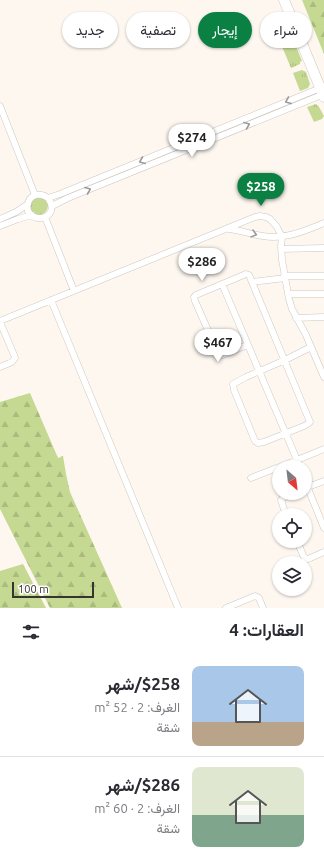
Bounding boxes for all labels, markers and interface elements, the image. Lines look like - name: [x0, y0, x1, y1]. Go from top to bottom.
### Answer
- chip: جديد: [62, 12, 118, 48]
- chip: تصفية: [126, 12, 190, 48]
- chip: إيجار: [198, 12, 252, 48]
- chip: شراء: [260, 12, 312, 48]
- one-way arrow: [284, 97, 291, 105]
- one-way arrow: [243, 122, 250, 130]
- pin: $274: [168, 124, 216, 158]
- text: $274: [177, 130, 207, 144]
- one-way arrow: [138, 156, 145, 164]
- pin: $258: [237, 173, 285, 207]
- text: $258: [246, 179, 276, 193]
- one-way arrow: [83, 187, 91, 195]
- one-way arrow: [250, 229, 257, 238]
- pin: $286: [178, 248, 226, 282]
- text: $286: [187, 254, 217, 268]
- pin: $467: [194, 329, 242, 363]
- text: $467: [203, 335, 233, 349]
- north arrow: [272, 460, 312, 500]
- map controls: [272, 460, 312, 596]
- button: locate: [272, 508, 312, 548]
- button: layers: [272, 556, 312, 596]
- scale bar: [12, 580, 94, 599]
- text: 100 m: [18, 583, 49, 595]
- text: العقارات: 4: [229, 620, 304, 639]
- icon: filters: [20, 621, 42, 643]
- text: $258/شهر: [106, 674, 180, 693]
- icon: home: [224, 682, 272, 730]
- text: الغرف: 2 · 52 m²: [94, 700, 180, 714]
- text: شقة: [157, 720, 180, 734]
- text: $286/شهر: [106, 775, 180, 794]
- icon: home: [224, 783, 272, 831]
- text: الغرف: 2 · 60 m²: [94, 801, 180, 815]
- text: شقة: [157, 821, 180, 835]

